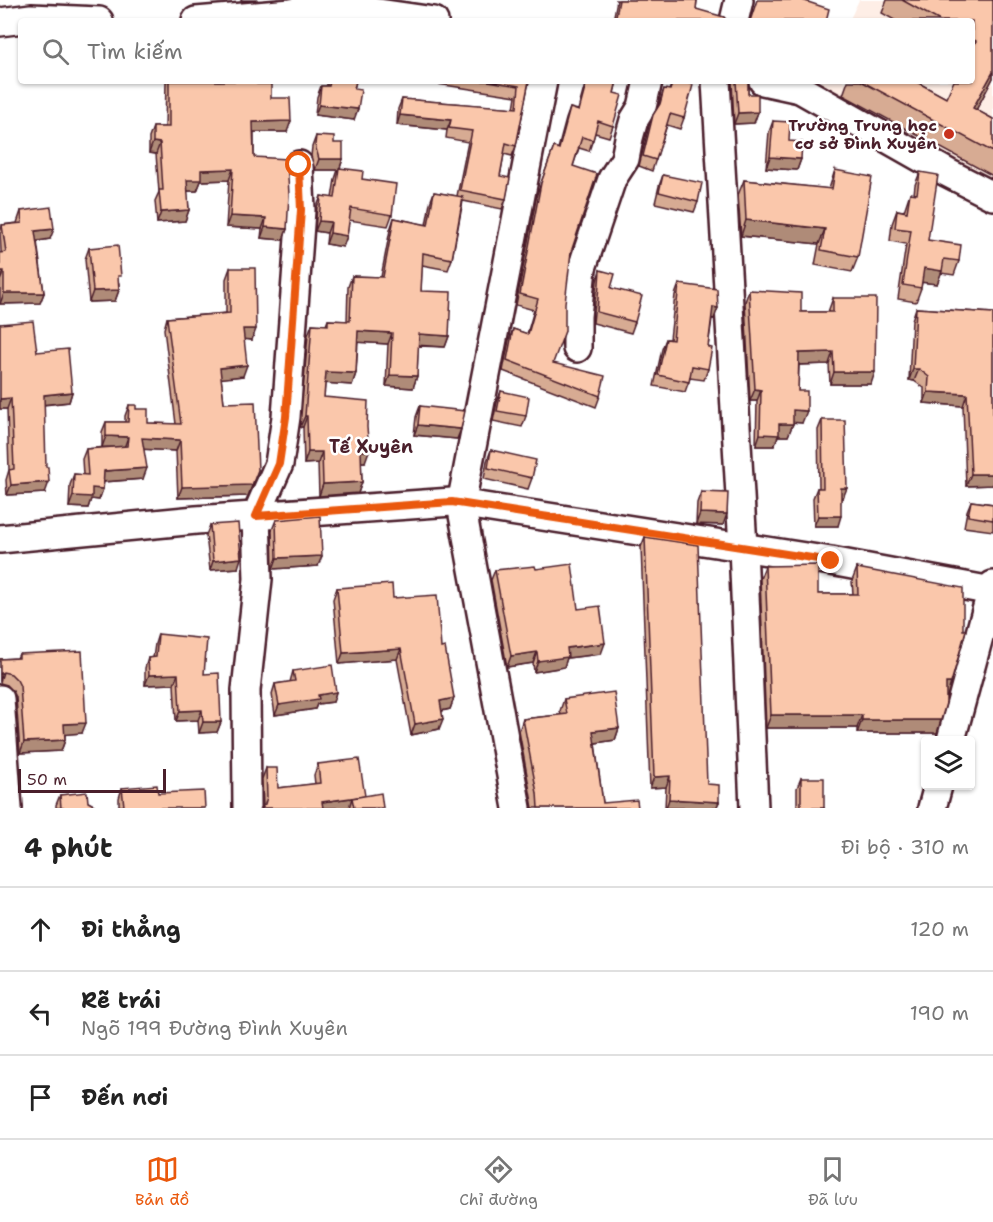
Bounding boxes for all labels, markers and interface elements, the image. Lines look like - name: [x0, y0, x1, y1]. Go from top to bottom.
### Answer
- search box: [18, 18, 975, 84]
- icon: search: [39, 35, 72, 68]
- text: Tìm kiếm: [87, 37, 183, 66]
- place label: Trường Trung học cơ sở Đình Xuyên: [788, 115, 937, 154]
- marker: Trường Trung học cơ sở Đình Xuyên: [942, 127, 956, 141]
- route start: [285, 151, 311, 177]
- district label: Tế Xuyên: [329, 435, 413, 459]
- route end: [817, 547, 843, 573]
- map controls: [921, 736, 975, 790]
- button: layers: [921, 736, 975, 790]
- scale bar: [18, 766, 166, 794]
- text: 50 m: [27, 769, 67, 790]
- text: 4 phút: [24, 830, 113, 865]
- text: Đi bộ · 310 m: [841, 834, 969, 860]
- icon: ahead: [24, 913, 57, 946]
- text: Đi thẳng: [81, 915, 181, 944]
- text: 120 m: [910, 916, 969, 942]
- text: Rẽ trái: [81, 986, 161, 1015]
- icon: left: [24, 997, 57, 1030]
- text: 190 m: [910, 1000, 969, 1026]
- text: Ngõ 199 Đường Đình Xuyên: [81, 1015, 348, 1041]
- icon: arrive: [24, 1081, 57, 1114]
- text: Đến nơi: [81, 1083, 168, 1112]
- tab: Bản đồ: [135, 1153, 189, 1210]
- tab: Chỉ đường: [459, 1153, 538, 1210]
- tab: Đã lưu: [808, 1153, 858, 1210]

